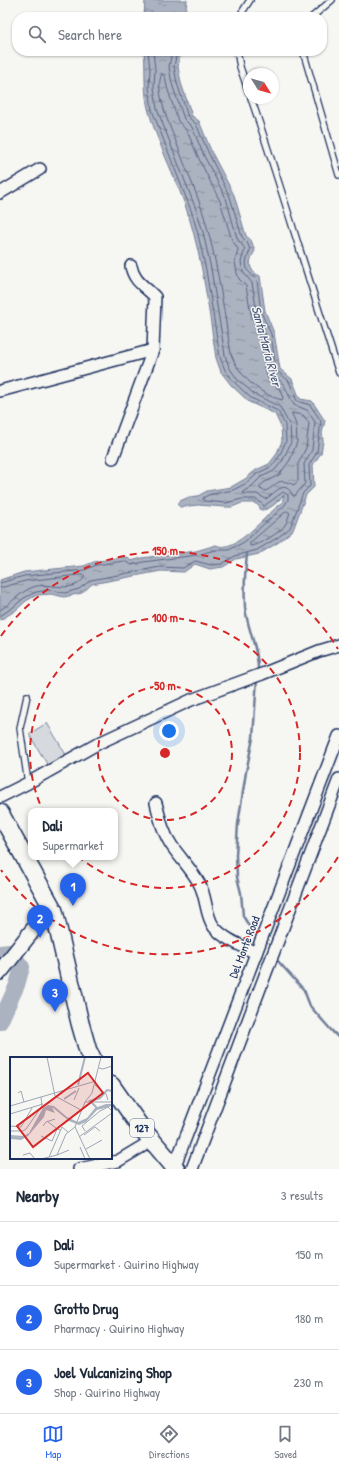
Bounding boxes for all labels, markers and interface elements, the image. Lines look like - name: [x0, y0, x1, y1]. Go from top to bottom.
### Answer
- search box: [12, 12, 327, 56]
- icon: search: [26, 23, 48, 45]
- text: Search here: [58, 24, 122, 45]
- north arrow: [243, 68, 279, 104]
- water label: Santa Maria River: [248, 304, 287, 390]
- text: 150 m: [152, 542, 178, 559]
- text: 100 m: [152, 609, 178, 626]
- text: 50 m: [154, 677, 176, 694]
- your location: [159, 721, 179, 741]
- centre of rings: [158, 746, 172, 760]
- popup: [28, 808, 118, 860]
- text: Dali: [43, 815, 63, 836]
- text: Supermarket: [43, 836, 103, 854]
- pin: 1: [60, 873, 86, 906]
- pin: 2: [27, 905, 53, 938]
- street label: Del Monte Road: [224, 913, 264, 980]
- pin: 3: [42, 979, 68, 1012]
- inset map: [10, 1057, 112, 1159]
- road number: 127: [130, 1119, 154, 1137]
- text: Nearby: [16, 1184, 59, 1207]
- text: 3 results: [281, 1186, 323, 1204]
- text: Dali: [54, 1234, 74, 1255]
- text: 1: [27, 1245, 31, 1263]
- text: 150 m: [295, 1245, 323, 1263]
- text: Supermarket · Quirino Highway: [54, 1255, 199, 1273]
- text: Grotto Drug: [54, 1298, 118, 1319]
- text: 2: [26, 1309, 32, 1327]
- text: 180 m: [295, 1309, 323, 1327]
- text: Pharmacy · Quirino Highway: [54, 1319, 184, 1337]
- text: Joel Vulcanizing Shop: [54, 1362, 172, 1383]
- text: 3: [26, 1373, 32, 1391]
- text: 230 m: [293, 1373, 323, 1391]
- text: Shop · Quirino Highway: [54, 1383, 160, 1401]
- tab: Map: [42, 1423, 64, 1461]
- tab: Directions: [149, 1423, 190, 1461]
- tab: Saved: [274, 1423, 297, 1461]

